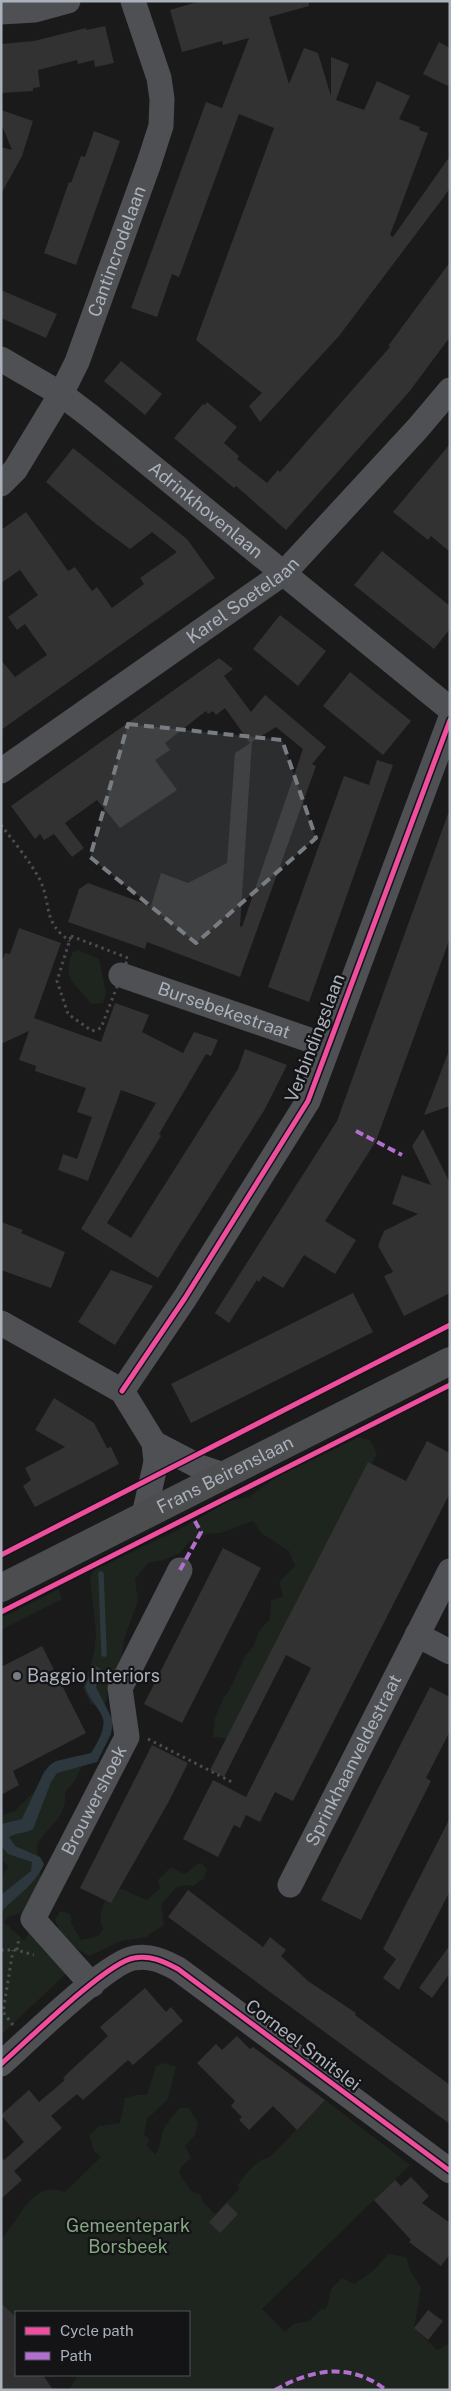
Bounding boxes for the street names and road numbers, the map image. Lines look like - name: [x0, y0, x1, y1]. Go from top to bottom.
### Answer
- street label: Cantincrodelaan: [83, 183, 150, 320]
- street label: Adrinkhovenlaan: [145, 457, 267, 562]
- street label: Karel Soetelaan: [182, 553, 303, 648]
- street label: Verbindingslaan: [280, 971, 349, 1105]
- street label: Bursebekestraat: [155, 977, 293, 1043]
- street label: Frans Beirenslaan: [153, 1431, 297, 1518]
- street label: Sprinkhaanveldestraat: [301, 1671, 405, 1849]
- street label: Brouwershoek: [57, 1742, 131, 1859]
- street label: Corneel Smitslei: [242, 1995, 365, 2095]

